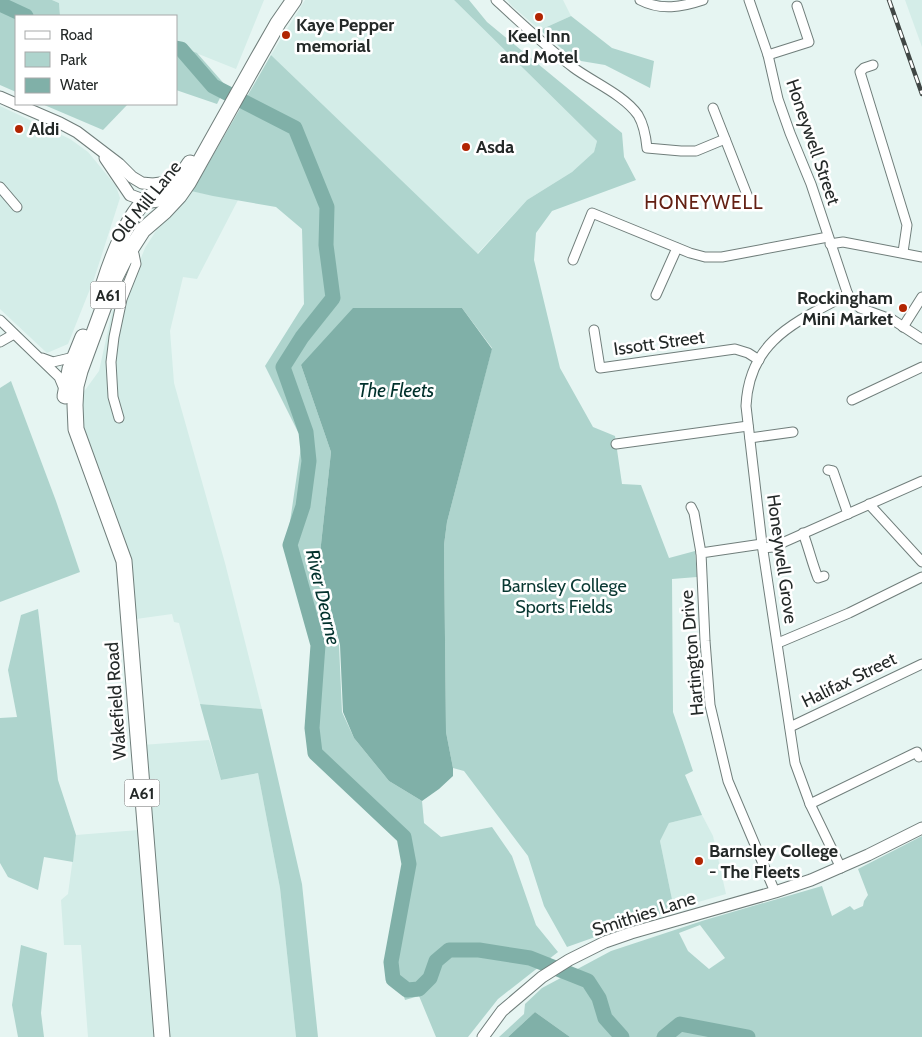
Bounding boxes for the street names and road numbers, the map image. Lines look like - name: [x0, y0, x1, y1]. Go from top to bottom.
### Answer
- street label: Honeywell Street: [781, 76, 845, 208]
- street label: Old Mill Lane: [106, 156, 186, 248]
- road number: A61: [90, 282, 126, 308]
- street label: Issott Street: [612, 326, 706, 360]
- street label: Honeywell Grove: [762, 493, 802, 625]
- street label: Hartington Drive: [676, 589, 708, 717]
- street label: Wakefield Road: [101, 641, 131, 761]
- street label: Halifax Street: [798, 648, 900, 712]
- road number: A61: [124, 780, 160, 806]
- street label: Smithies Lane: [590, 887, 698, 941]

